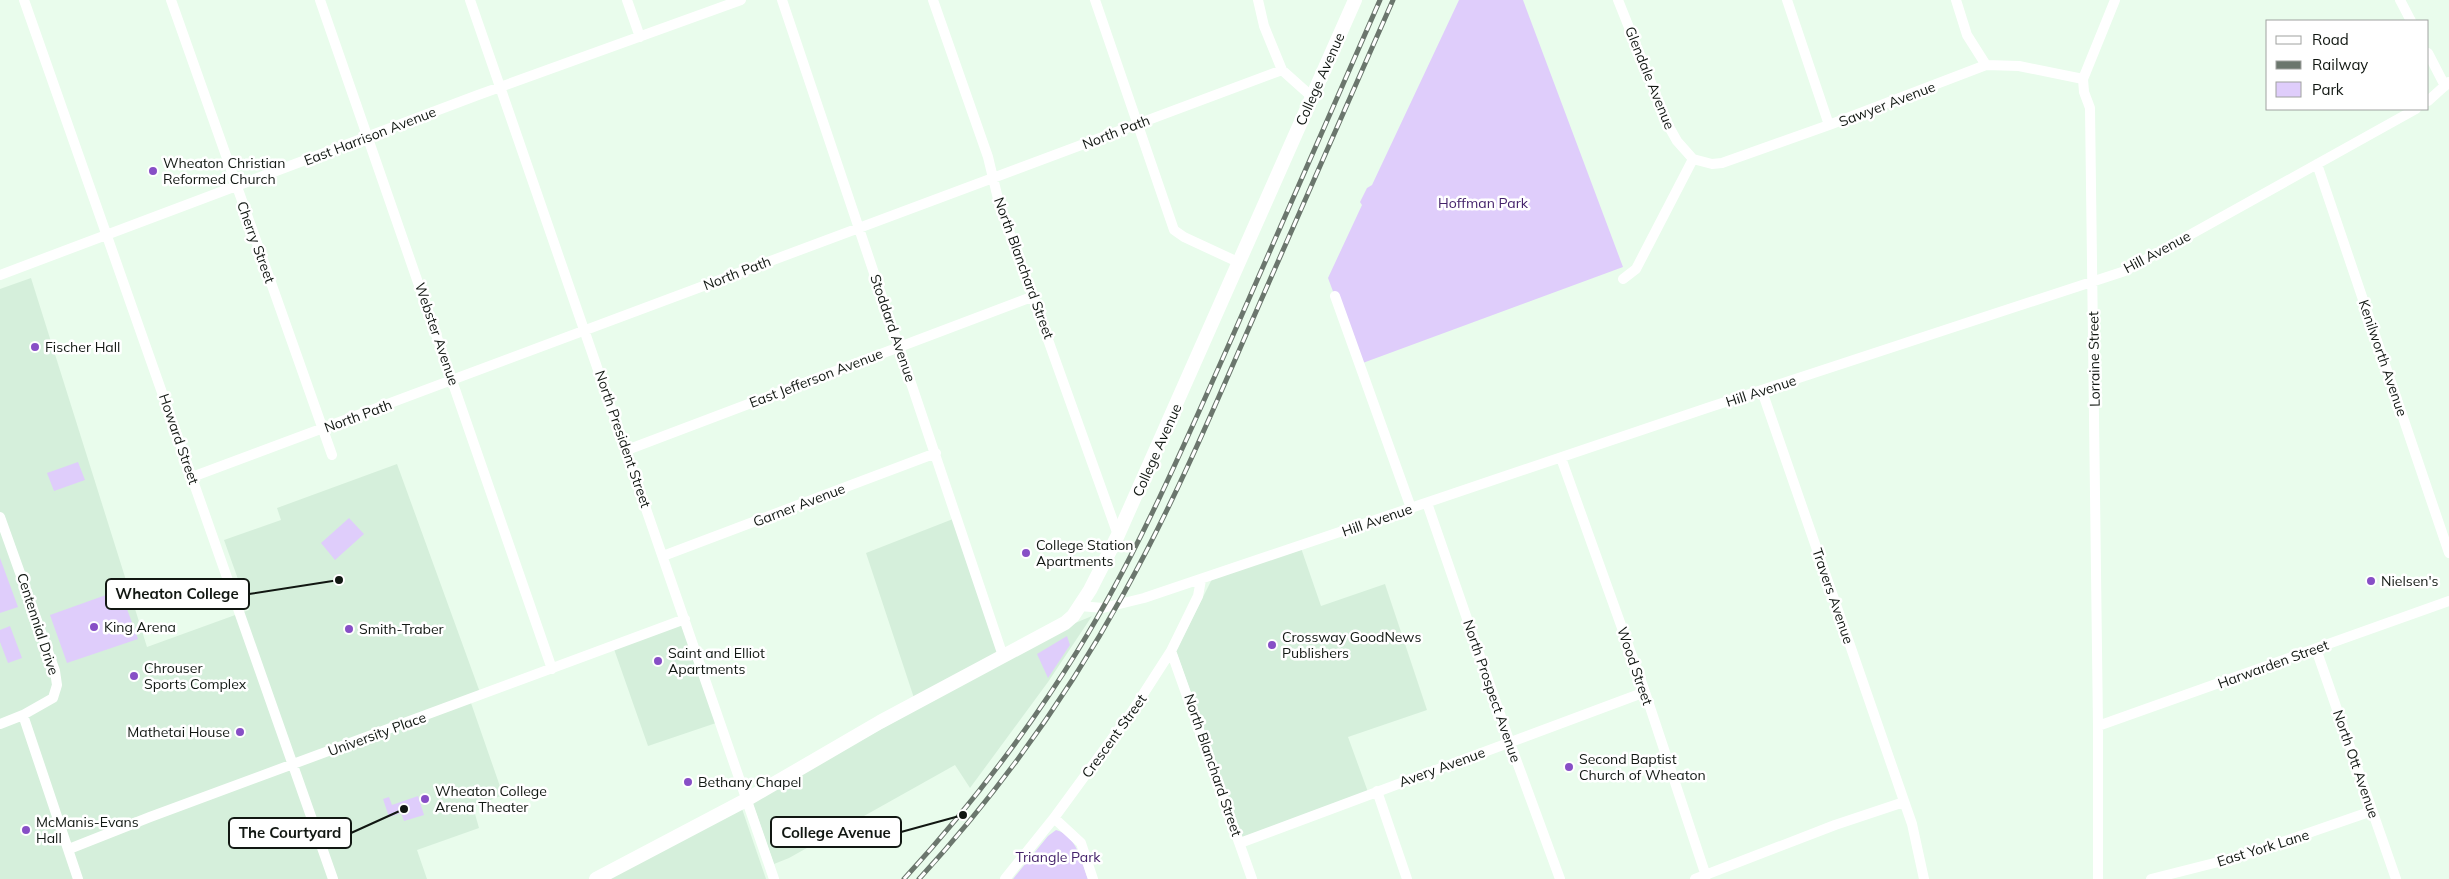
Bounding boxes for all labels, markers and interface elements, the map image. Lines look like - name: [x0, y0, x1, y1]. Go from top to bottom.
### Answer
- legend: [2266, 20, 2429, 110]
- street label: Glendale Avenue: [1621, 24, 1679, 132]
- street label: College Avenue: [1291, 30, 1349, 128]
- text: Road: [2312, 30, 2349, 49]
- text: Railway: [2312, 55, 2368, 74]
- street label: Sawyer Avenue: [1836, 77, 1938, 131]
- text: Park: [2312, 80, 2344, 99]
- street label: East Harrison Avenue: [301, 102, 439, 170]
- street label: North Path: [1080, 111, 1152, 153]
- place label: Wheaton Christian Reformed Church: [163, 154, 285, 188]
- marker: Wheaton Christian Reformed Church: [147, 165, 159, 177]
- park label: Hoffman Park: [1438, 194, 1529, 212]
- street label: North Blanchard Street: [990, 195, 1058, 341]
- street label: Cherry Street: [233, 199, 279, 285]
- street label: Hill Avenue: [2120, 227, 2194, 277]
- street label: North Path: [701, 252, 773, 294]
- street label: Stoddard Avenue: [866, 272, 920, 384]
- street label: Webster Avenue: [411, 280, 463, 388]
- street label: Kenilworth Avenue: [2355, 297, 2411, 419]
- street label: Lorraine Street: [2084, 311, 2104, 407]
- place label: Fischer Hall: [45, 338, 120, 356]
- marker: Fischer Hall: [29, 341, 41, 353]
- street label: East Jefferson Avenue: [747, 344, 885, 412]
- street label: North President Street: [591, 368, 655, 510]
- street label: Hill Avenue: [1723, 371, 1799, 411]
- street label: Howard Street: [155, 391, 203, 487]
- street label: North Path: [322, 395, 394, 437]
- street label: College Avenue: [1128, 401, 1186, 499]
- street label: Garner Avenue: [750, 479, 848, 531]
- street label: Hill Avenue: [1339, 500, 1415, 540]
- place label: College Station Apartments: [1036, 536, 1134, 570]
- street label: Travers Avenue: [1808, 546, 1858, 646]
- marker: College Station Apartments: [1020, 547, 1032, 559]
- street label: Centennial Drive: [13, 571, 63, 677]
- place label: Nielsen's: [2381, 572, 2439, 590]
- marker: Nielsen's: [2365, 575, 2377, 587]
- callout: Wheaton College: [106, 579, 249, 609]
- text: Wheaton College: [115, 584, 239, 603]
- street label: North Prospect Avenue: [1459, 617, 1525, 765]
- place label: King Arena: [104, 618, 176, 636]
- place label: Smith-Traber: [359, 620, 445, 638]
- marker: King Arena: [88, 621, 100, 633]
- marker: Smith-Traber: [343, 623, 355, 635]
- street label: Wood Street: [1613, 625, 1657, 708]
- place label: Crossway GoodNews Publishers: [1282, 628, 1421, 662]
- street label: Harwarden Street: [2215, 636, 2331, 692]
- marker: Crossway GoodNews Publishers: [1266, 639, 1278, 651]
- place label: Saint and Elliot Apartments: [668, 644, 765, 678]
- marker: Saint and Elliot Apartments: [652, 655, 664, 667]
- place label: Chrouser Sports Complex: [144, 659, 247, 693]
- marker: Chrouser Sports Complex: [128, 670, 140, 682]
- street label: Crescent Street: [1078, 691, 1150, 781]
- street label: North Blanchard Street: [1180, 691, 1246, 839]
- street label: North Ott Avenue: [2329, 707, 2383, 821]
- street label: University Place: [325, 708, 429, 760]
- place label: Mathetai House: [127, 723, 230, 741]
- marker: Mathetai House: [234, 726, 246, 738]
- street label: Avery Avenue: [1397, 743, 1487, 791]
- place label: Second Baptist Church of Wheaton: [1579, 750, 1706, 784]
- marker: Second Baptist Church of Wheaton: [1563, 761, 1575, 773]
- place label: Bethany Chapel: [698, 773, 801, 791]
- marker: Bethany Chapel: [682, 776, 694, 788]
- place label: Wheaton College Arena Theater: [435, 782, 547, 816]
- marker: Wheaton College Arena Theater: [419, 793, 431, 805]
- place label: McManis-Evans Hall: [36, 813, 139, 847]
- callout: College Avenue: [771, 817, 901, 847]
- callout: The Courtyard: [229, 818, 351, 848]
- text: The Courtyard: [239, 823, 341, 842]
- text: College Avenue: [781, 823, 891, 842]
- marker: McManis-Evans Hall: [20, 824, 32, 836]
- street label: East York Lane: [2215, 825, 2311, 871]
- park label: Triangle Park: [1016, 848, 1101, 866]

